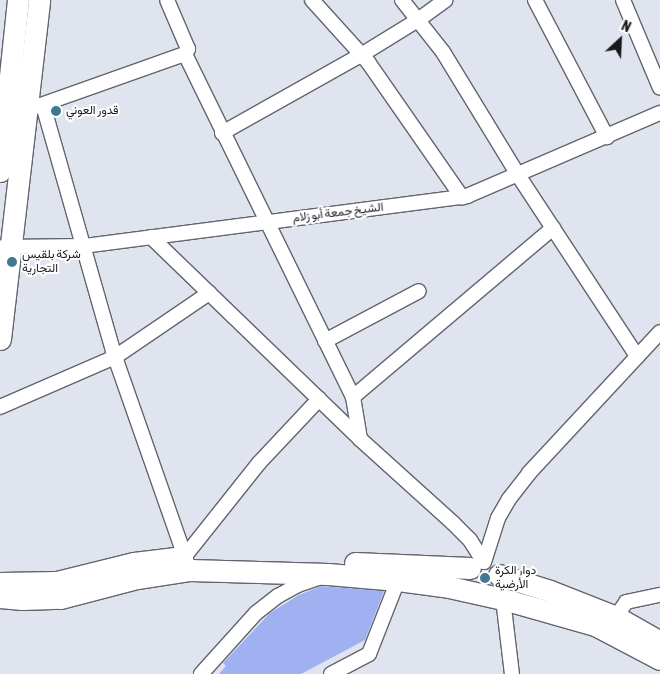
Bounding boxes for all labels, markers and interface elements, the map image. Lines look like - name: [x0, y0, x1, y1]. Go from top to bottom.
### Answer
- north arrow: [595, 15, 645, 65]
- text: N: [619, 17, 633, 35]
- place label: قدور العوني: [66, 104, 119, 118]
- marker: قدور العوني: [50, 105, 62, 117]
- street label: الشيخ جمعة أبو زلام: [292, 200, 384, 226]
- place label: شركة بلقيس التجارية: [22, 248, 81, 276]
- marker: شركة بلقيس التجارية: [6, 256, 18, 268]
- place label: دوار الكرة الأرضية: [495, 564, 536, 592]
- marker: دوار الكرة الأرضية: [479, 572, 491, 584]

